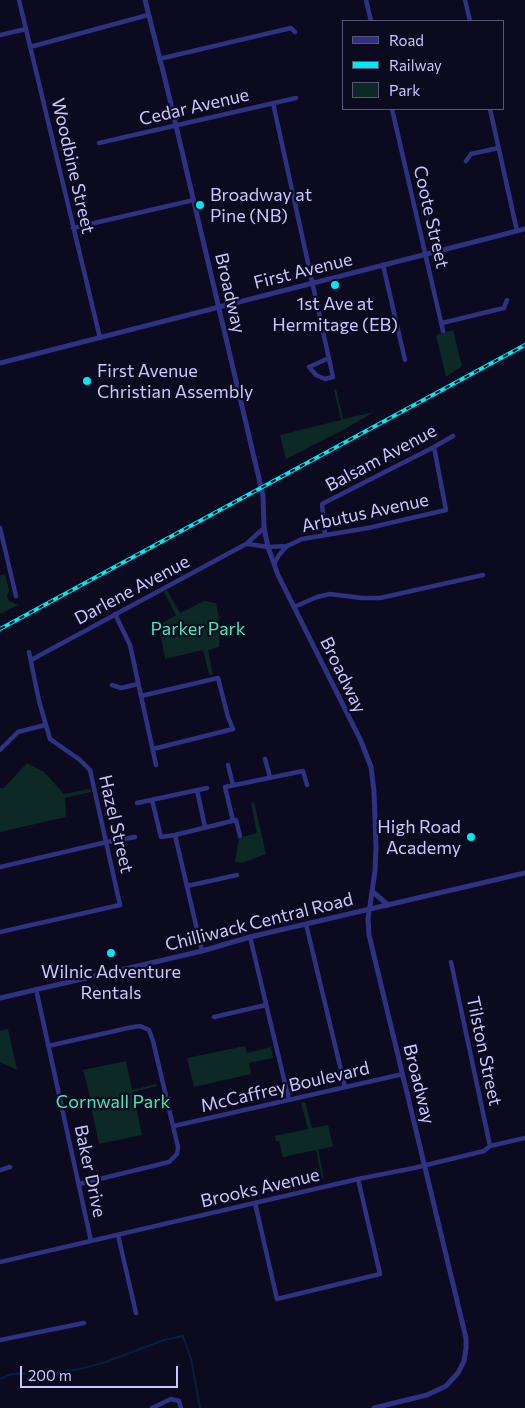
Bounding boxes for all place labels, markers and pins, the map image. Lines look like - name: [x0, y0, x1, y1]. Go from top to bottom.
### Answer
- place label: Broadway at Pine (NB): [210, 184, 312, 226]
- marker: Broadway at Pine (NB): [194, 199, 206, 211]
- marker: 1st Ave at Hermitage (EB): [329, 279, 341, 291]
- place label: 1st Ave at Hermitage (EB): [272, 293, 398, 336]
- place label: First Avenue Christian Assembly: [97, 360, 253, 402]
- marker: First Avenue Christian Assembly: [81, 375, 93, 387]
- place label: High Road Academy: [377, 816, 461, 859]
- marker: High Road Academy: [465, 831, 477, 843]
- marker: Wilnic Adventure Rentals: [105, 947, 117, 959]
- place label: Wilnic Adventure Rentals: [41, 961, 181, 1004]

